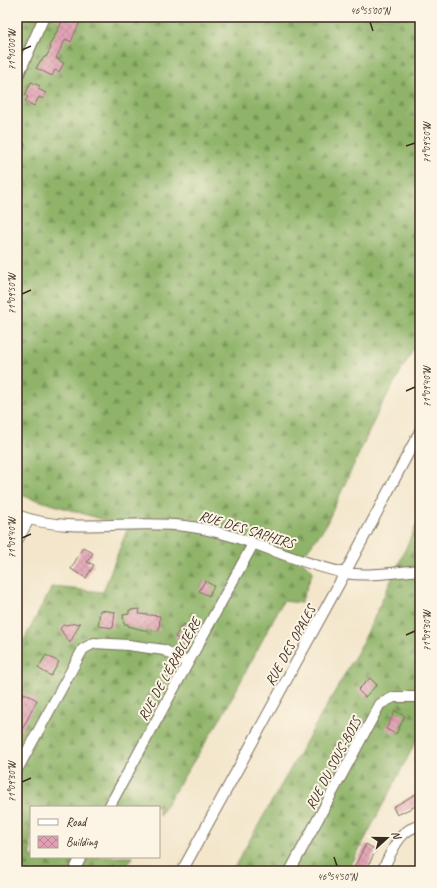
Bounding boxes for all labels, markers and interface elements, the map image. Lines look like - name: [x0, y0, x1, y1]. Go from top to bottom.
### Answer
- text: 46°55'00"N: [350, 4, 392, 17]
- text: 71°10'00"W: [5, 28, 18, 70]
- text: 71°09'50"W: [420, 121, 433, 163]
- text: 71°09'50"W: [5, 272, 18, 314]
- text: 71°09'40"W: [420, 365, 433, 407]
- street label: RUE DES SAPHIRS: [197, 507, 298, 553]
- text: 71°09'40"W: [5, 516, 18, 558]
- street label: RUE DES OPALES: [261, 600, 321, 688]
- text: 71°09'30"W: [420, 609, 433, 651]
- street label: RUE DE L'ÉRABLIÈRE: [134, 614, 205, 723]
- street label: RUE DU SOUS-BOIS: [302, 713, 366, 812]
- text: 71°09'30"W: [5, 760, 18, 802]
- legend: [30, 806, 160, 858]
- text: Road: [66, 814, 88, 830]
- north arrow: [367, 818, 407, 858]
- text: N: [389, 829, 405, 842]
- text: Building: [66, 834, 98, 850]
- text: 46°54'50"N: [317, 870, 359, 883]

